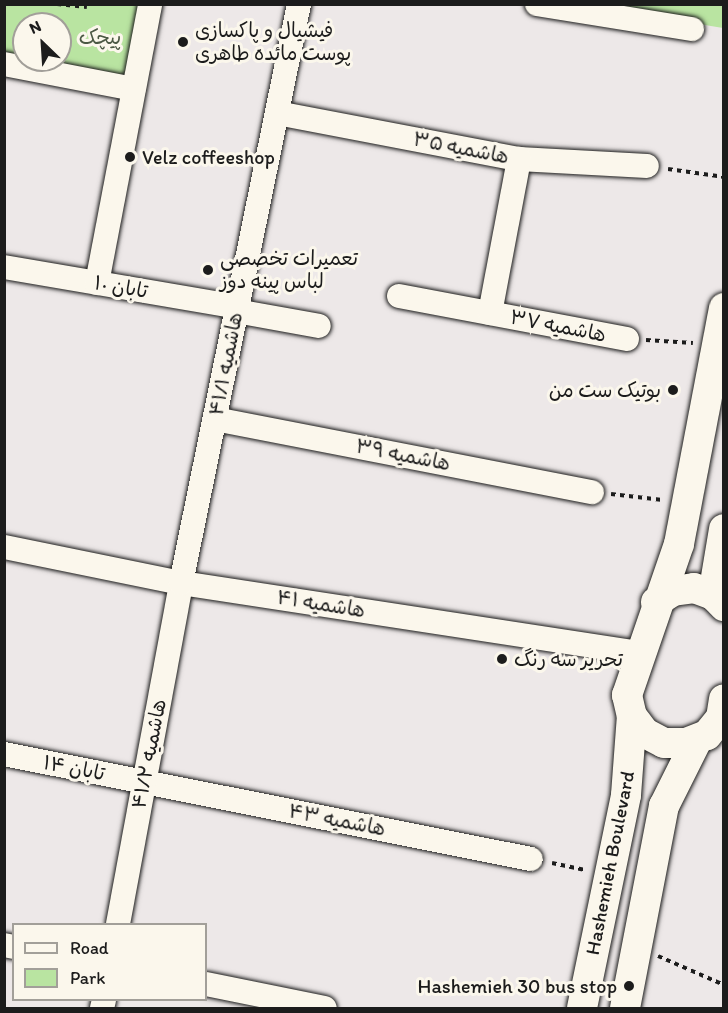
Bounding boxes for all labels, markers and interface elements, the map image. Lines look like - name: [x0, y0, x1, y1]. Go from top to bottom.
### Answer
- north arrow: [12, 12, 72, 72]
- text: N: [26, 16, 44, 38]
- place label: فیشیال و پاکسازی پوست مائده طاهری: [195, 19, 351, 66]
- park label: پیچک: [79, 25, 121, 49]
- marker: فیشیال و پاکسازی پوست مائده طاهری: [176, 35, 190, 49]
- street label: هاشمیه ۳۵: [411, 127, 511, 169]
- place label: Velz coffeeshop: [142, 145, 275, 169]
- marker: Velz coffeeshop: [123, 150, 137, 164]
- place label: تعمیرات تخصصی لباس پینه دوز: [220, 246, 358, 293]
- marker: تعمیرات تخصصی لباس پینه دوز: [201, 263, 215, 277]
- street label: تابان ۱۰: [92, 271, 150, 303]
- street label: هاشمیه ۳۷: [508, 305, 608, 347]
- street label: هاشمیه ۴۱/۱: [204, 310, 248, 418]
- place label: بوتیک ست من: [549, 378, 661, 402]
- marker: بوتیک ست من: [666, 383, 680, 397]
- street label: هاشمیه ۳۹: [354, 434, 452, 476]
- street label: هاشمیه ۴۱: [275, 585, 367, 623]
- place label: تحریر سه رنگ: [514, 647, 623, 671]
- marker: تحریر سه رنگ: [495, 652, 509, 666]
- street label: هاشمیه ۴۱/۲: [127, 697, 171, 811]
- street label: تابان ۱۴: [41, 750, 107, 786]
- street label: Hashemieh Boulevard: [580, 769, 640, 957]
- street label: هاشمیه ۴۳: [286, 799, 388, 841]
- legend: [12, 923, 207, 1001]
- text: Road: [70, 937, 109, 959]
- text: Park: [70, 967, 105, 989]
- place label: Hashemieh 30 bus stop: [418, 974, 617, 998]
- marker: Hashemieh 30 bus stop: [622, 979, 636, 993]

